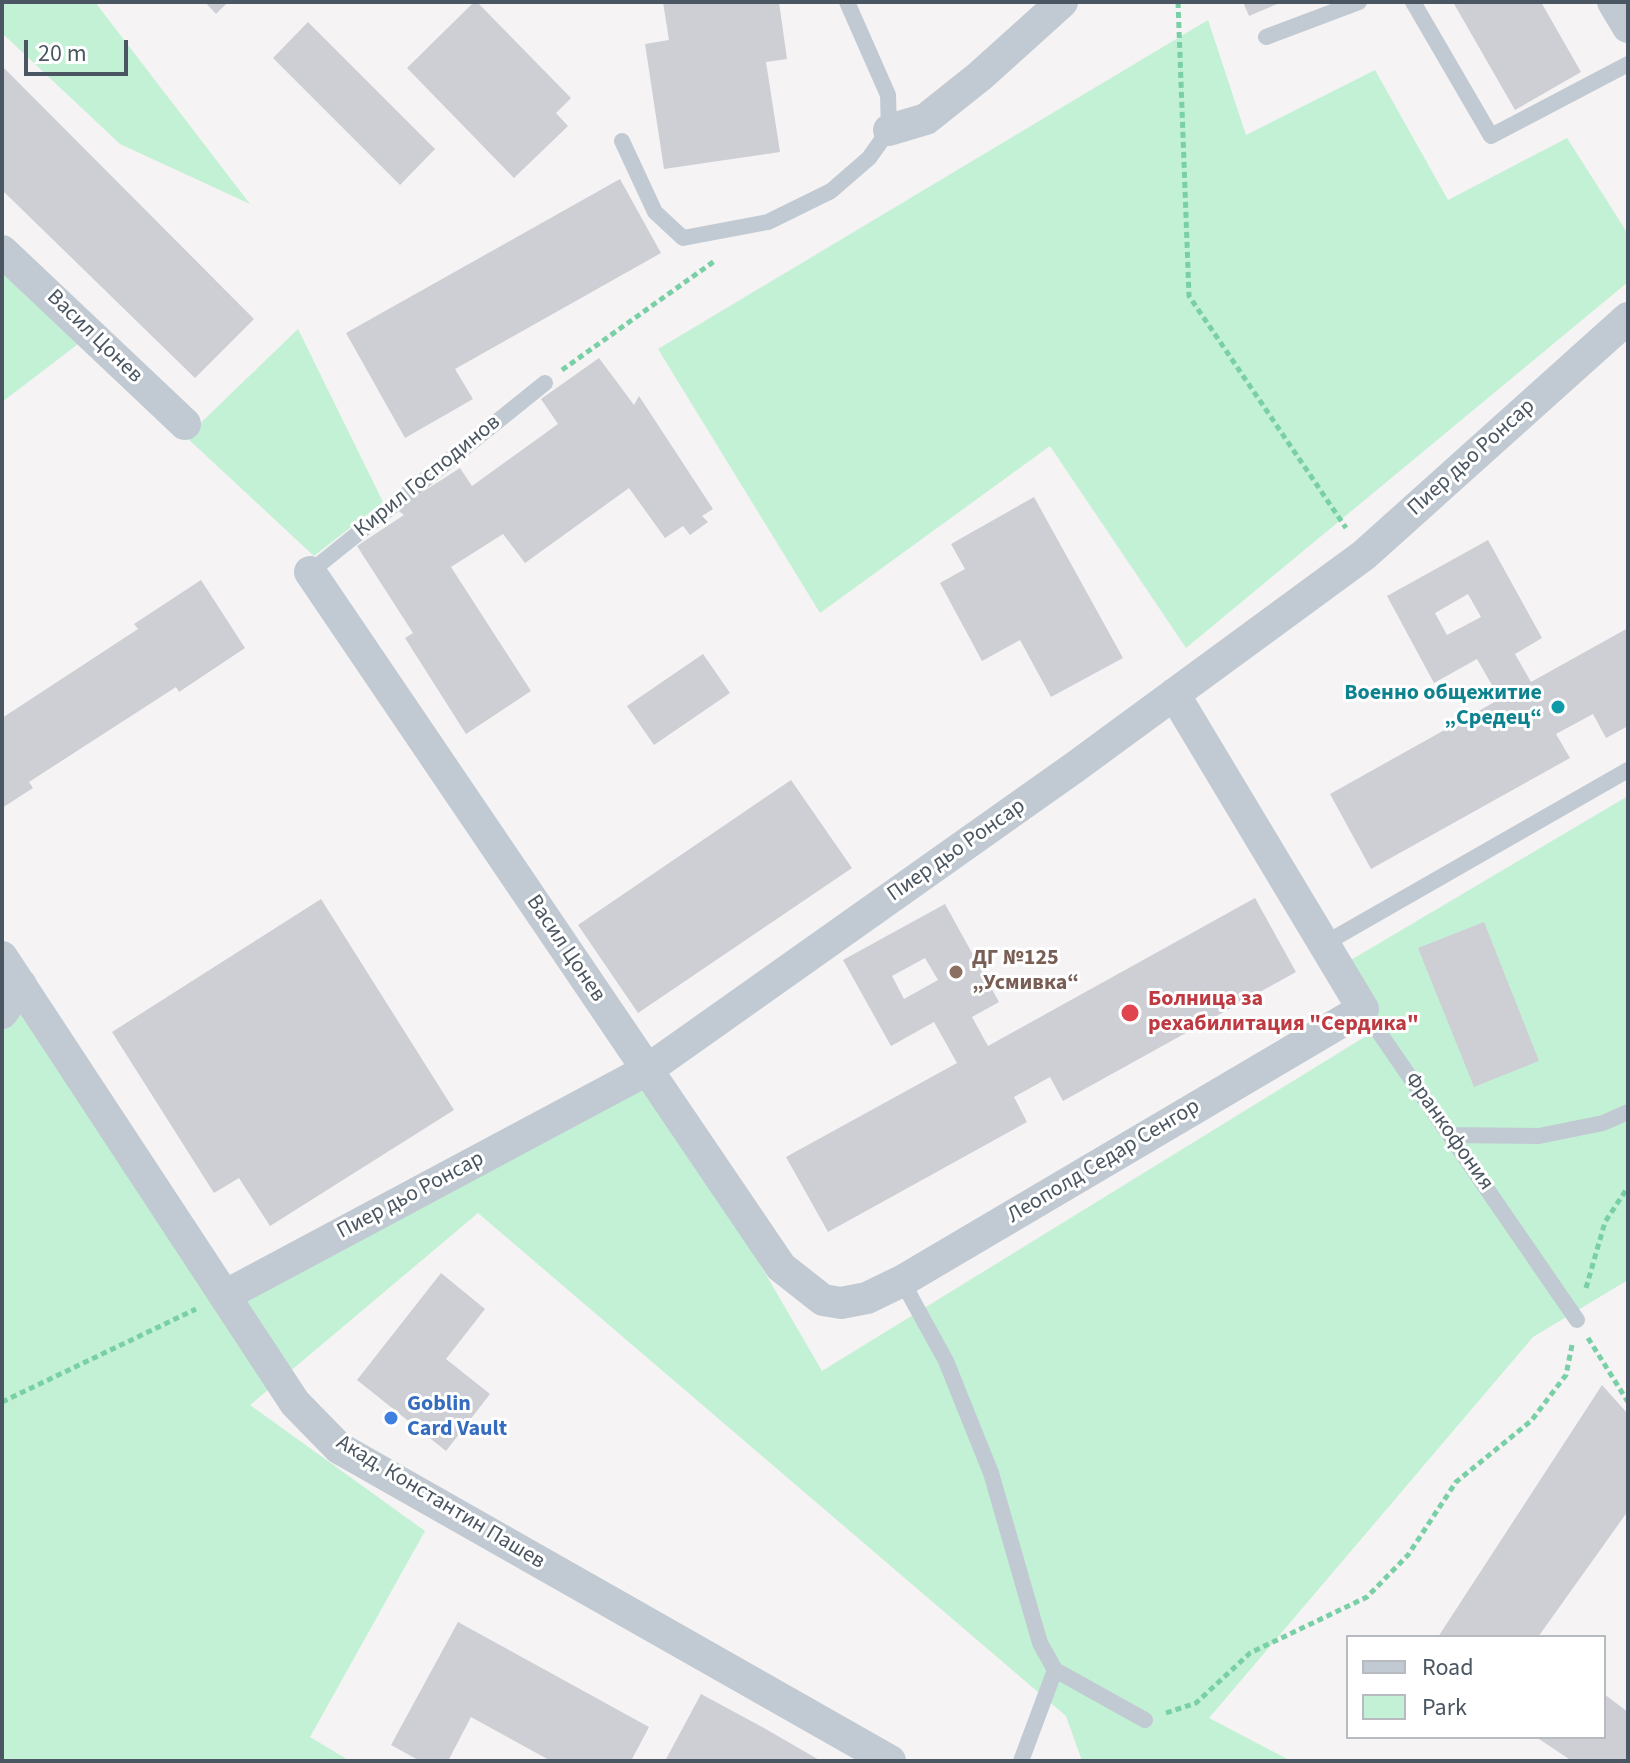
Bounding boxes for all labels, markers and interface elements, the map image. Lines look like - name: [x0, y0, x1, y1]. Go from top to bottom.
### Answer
- scale bar: [28, 24, 132, 74]
- text: 20 m: [38, 36, 87, 71]
- street label: Васил Цонев: [41, 285, 147, 389]
- street label: Пиер дьо Ронсар: [1403, 394, 1541, 522]
- street label: Кирил Господинов: [350, 410, 506, 544]
- place label: Военно общежитие „Средец“: [1344, 681, 1542, 732]
- marker: Военно общежитие „Средец“: [1549, 698, 1567, 716]
- street label: Пиер дьо Ронсар: [883, 794, 1031, 908]
- street label: Васил Цонев: [520, 891, 610, 1007]
- place label: ДГ №125 „Усмивка“: [972, 946, 1079, 998]
- marker: ДГ №125 „Усмивка“: [947, 963, 965, 981]
- place label: Болница за рехабилитация "Сердика": [1148, 987, 1419, 1038]
- marker: Болница за рехабилитация "Сердика": [1119, 1002, 1141, 1024]
- street label: Франкофония: [1398, 1068, 1498, 1196]
- street label: Леополд Седар Сенгор: [1003, 1094, 1205, 1230]
- street label: Пиер дьо Ронсар: [333, 1146, 489, 1246]
- place label: Goblin Card Vault: [407, 1392, 507, 1444]
- marker: Goblin Card Vault: [382, 1409, 400, 1427]
- street label: Акад. Константин Пашев: [331, 1430, 549, 1576]
- legend: [1346, 1635, 1606, 1739]
- text: Road: [1422, 1650, 1474, 1685]
- text: Park: [1422, 1690, 1467, 1725]

